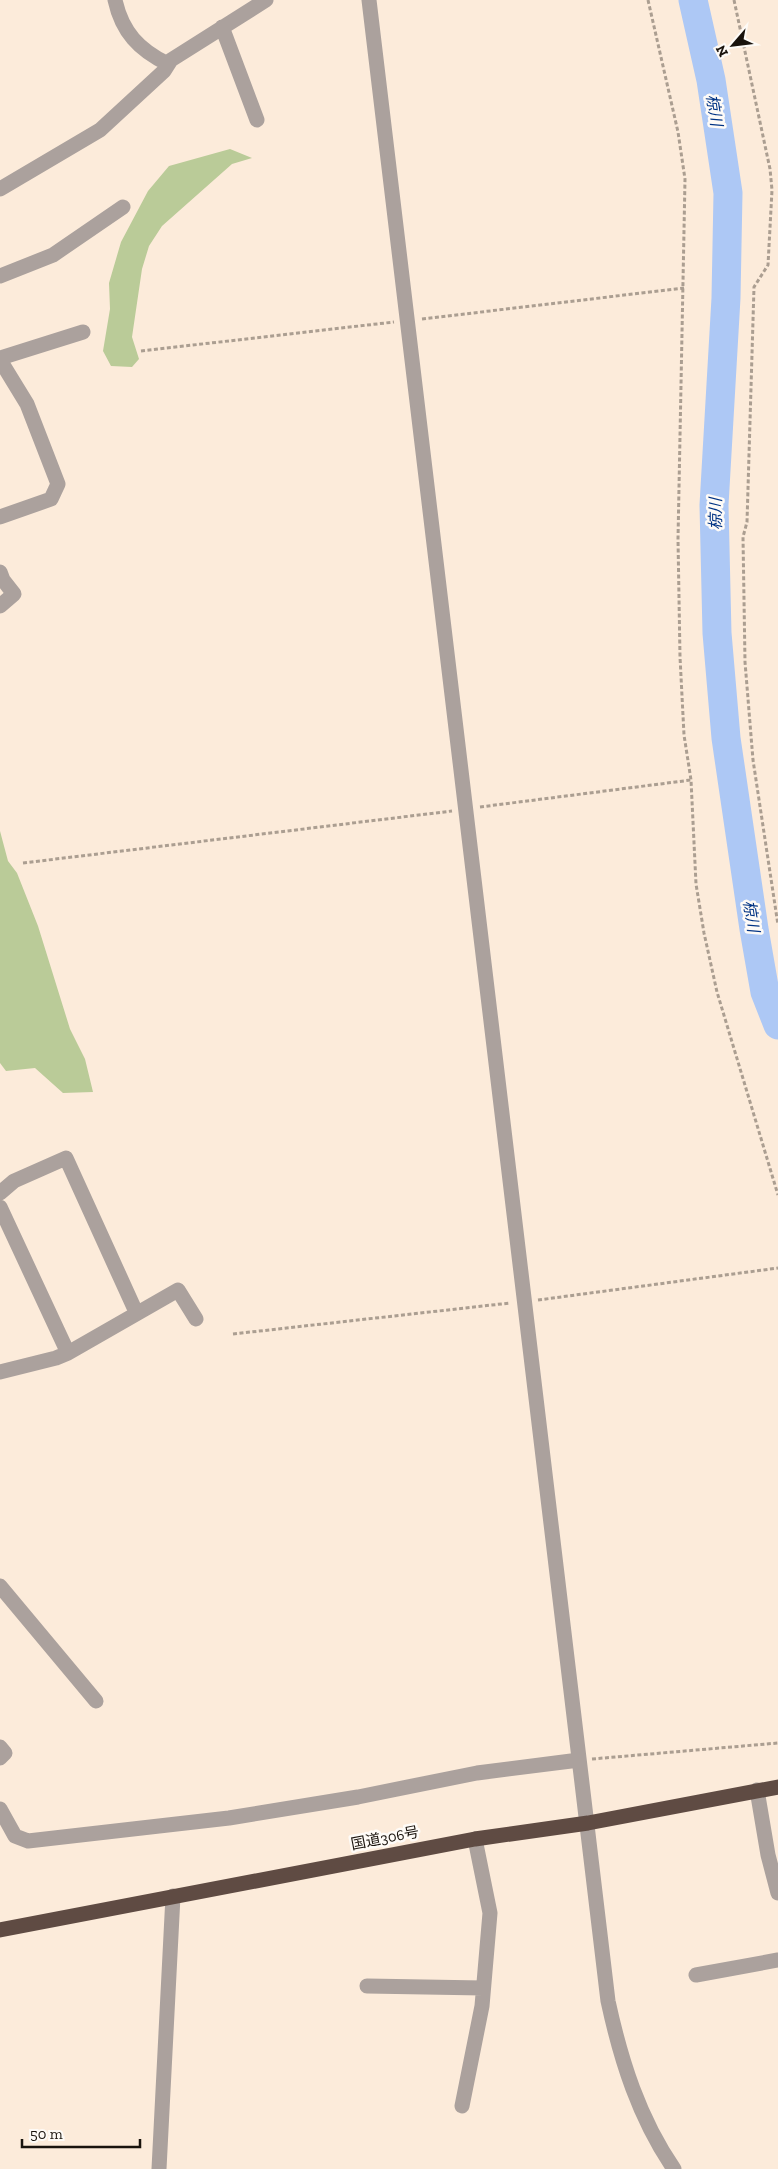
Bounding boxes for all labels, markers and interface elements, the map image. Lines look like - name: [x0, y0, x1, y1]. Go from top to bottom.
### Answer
- north arrow: [708, 20, 758, 70]
- text: N: [712, 42, 732, 60]
- water label: 椋川: [703, 93, 727, 129]
- water label: 椋川: [706, 496, 725, 530]
- water label: 椋川: [740, 899, 764, 935]
- street label: 国道306号: [349, 1823, 421, 1853]
- scale bar: [22, 2116, 140, 2148]
- text: 50 m: [30, 2125, 63, 2143]

